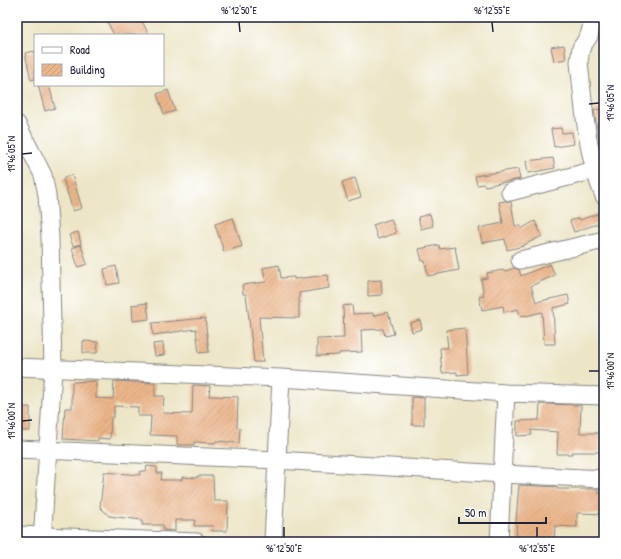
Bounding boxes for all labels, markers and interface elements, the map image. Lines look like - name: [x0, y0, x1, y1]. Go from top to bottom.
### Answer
- text: 96°12'50"E: [221, 4, 258, 17]
- text: 96°12'55"E: [474, 4, 510, 17]
- legend: [34, 34, 164, 86]
- text: Road: [70, 41, 90, 58]
- text: Building: [70, 61, 105, 78]
- text: 19°46'05"N: [604, 85, 617, 121]
- text: 19°46'05"N: [5, 136, 18, 172]
- text: 19°46'00"N: [604, 353, 617, 389]
- text: 19°46'00"N: [5, 403, 18, 439]
- scale bar: [459, 499, 546, 525]
- text: 50 m: [465, 504, 486, 521]
- text: 96°12'50"E: [266, 542, 303, 555]
- text: 96°12'55"E: [519, 542, 555, 555]

